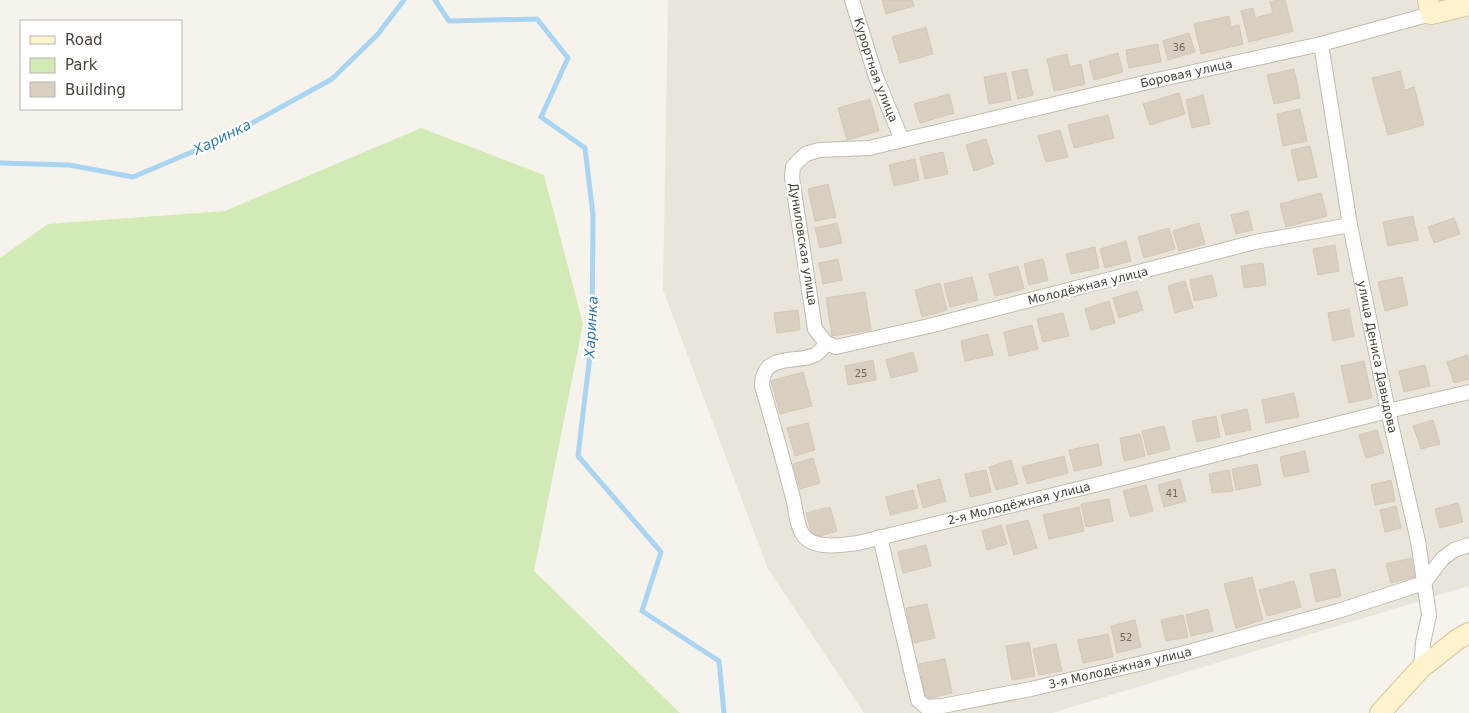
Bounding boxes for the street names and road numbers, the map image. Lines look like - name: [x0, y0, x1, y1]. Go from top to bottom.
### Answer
- street label: Курортная улица: [851, 16, 901, 124]
- street label: Боровая улица: [1139, 57, 1234, 91]
- street label: Дуниловская улица: [786, 181, 820, 307]
- street label: Молодёжная улица: [1026, 264, 1150, 308]
- street label: улица Дениса Давыдова: [1355, 279, 1400, 435]
- street label: 2-я Молодёжная улица: [946, 479, 1092, 528]
- street label: 3-я Молодёжная улица: [1047, 644, 1193, 692]

